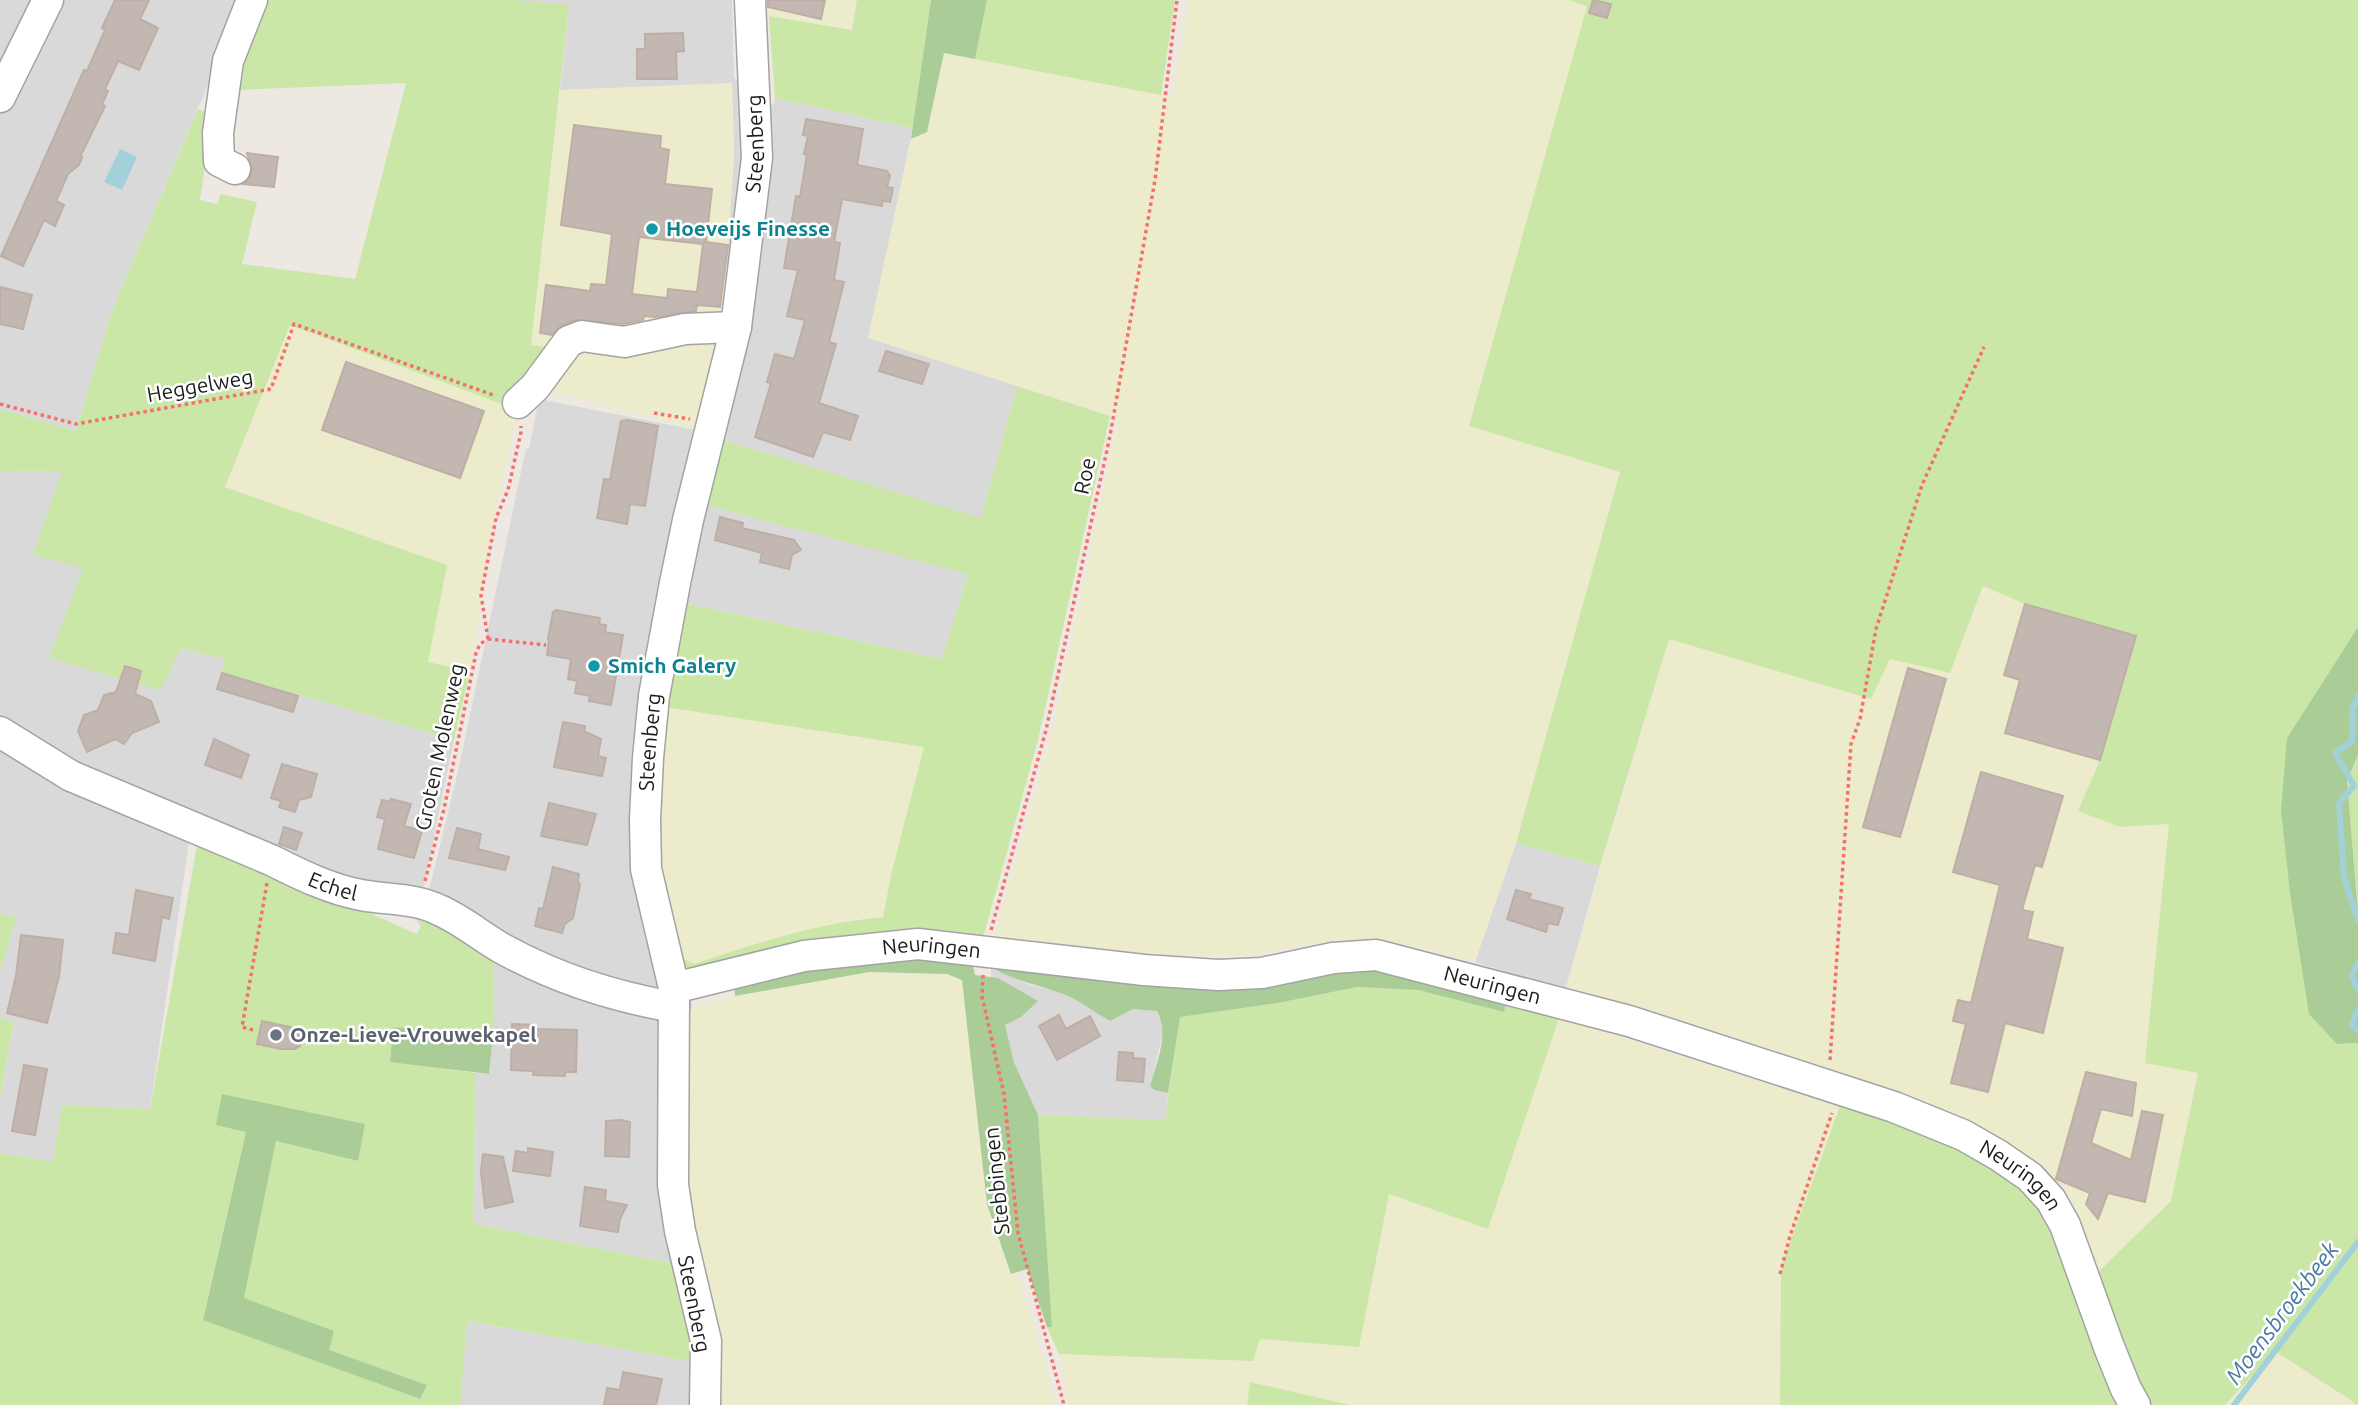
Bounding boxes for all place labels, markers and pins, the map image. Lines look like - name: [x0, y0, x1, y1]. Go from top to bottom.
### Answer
- place label: Hoeveijs Finesse: [666, 216, 830, 240]
- marker: Hoeveijs Finesse: [644, 221, 660, 237]
- place label: Smich Galery: [608, 653, 736, 677]
- marker: Smich Galery: [586, 658, 602, 674]
- place label: Onze-Lieve-Vrouwekapel: [290, 1022, 537, 1046]
- marker: Onze-Lieve-Vrouwekapel: [268, 1027, 284, 1043]

